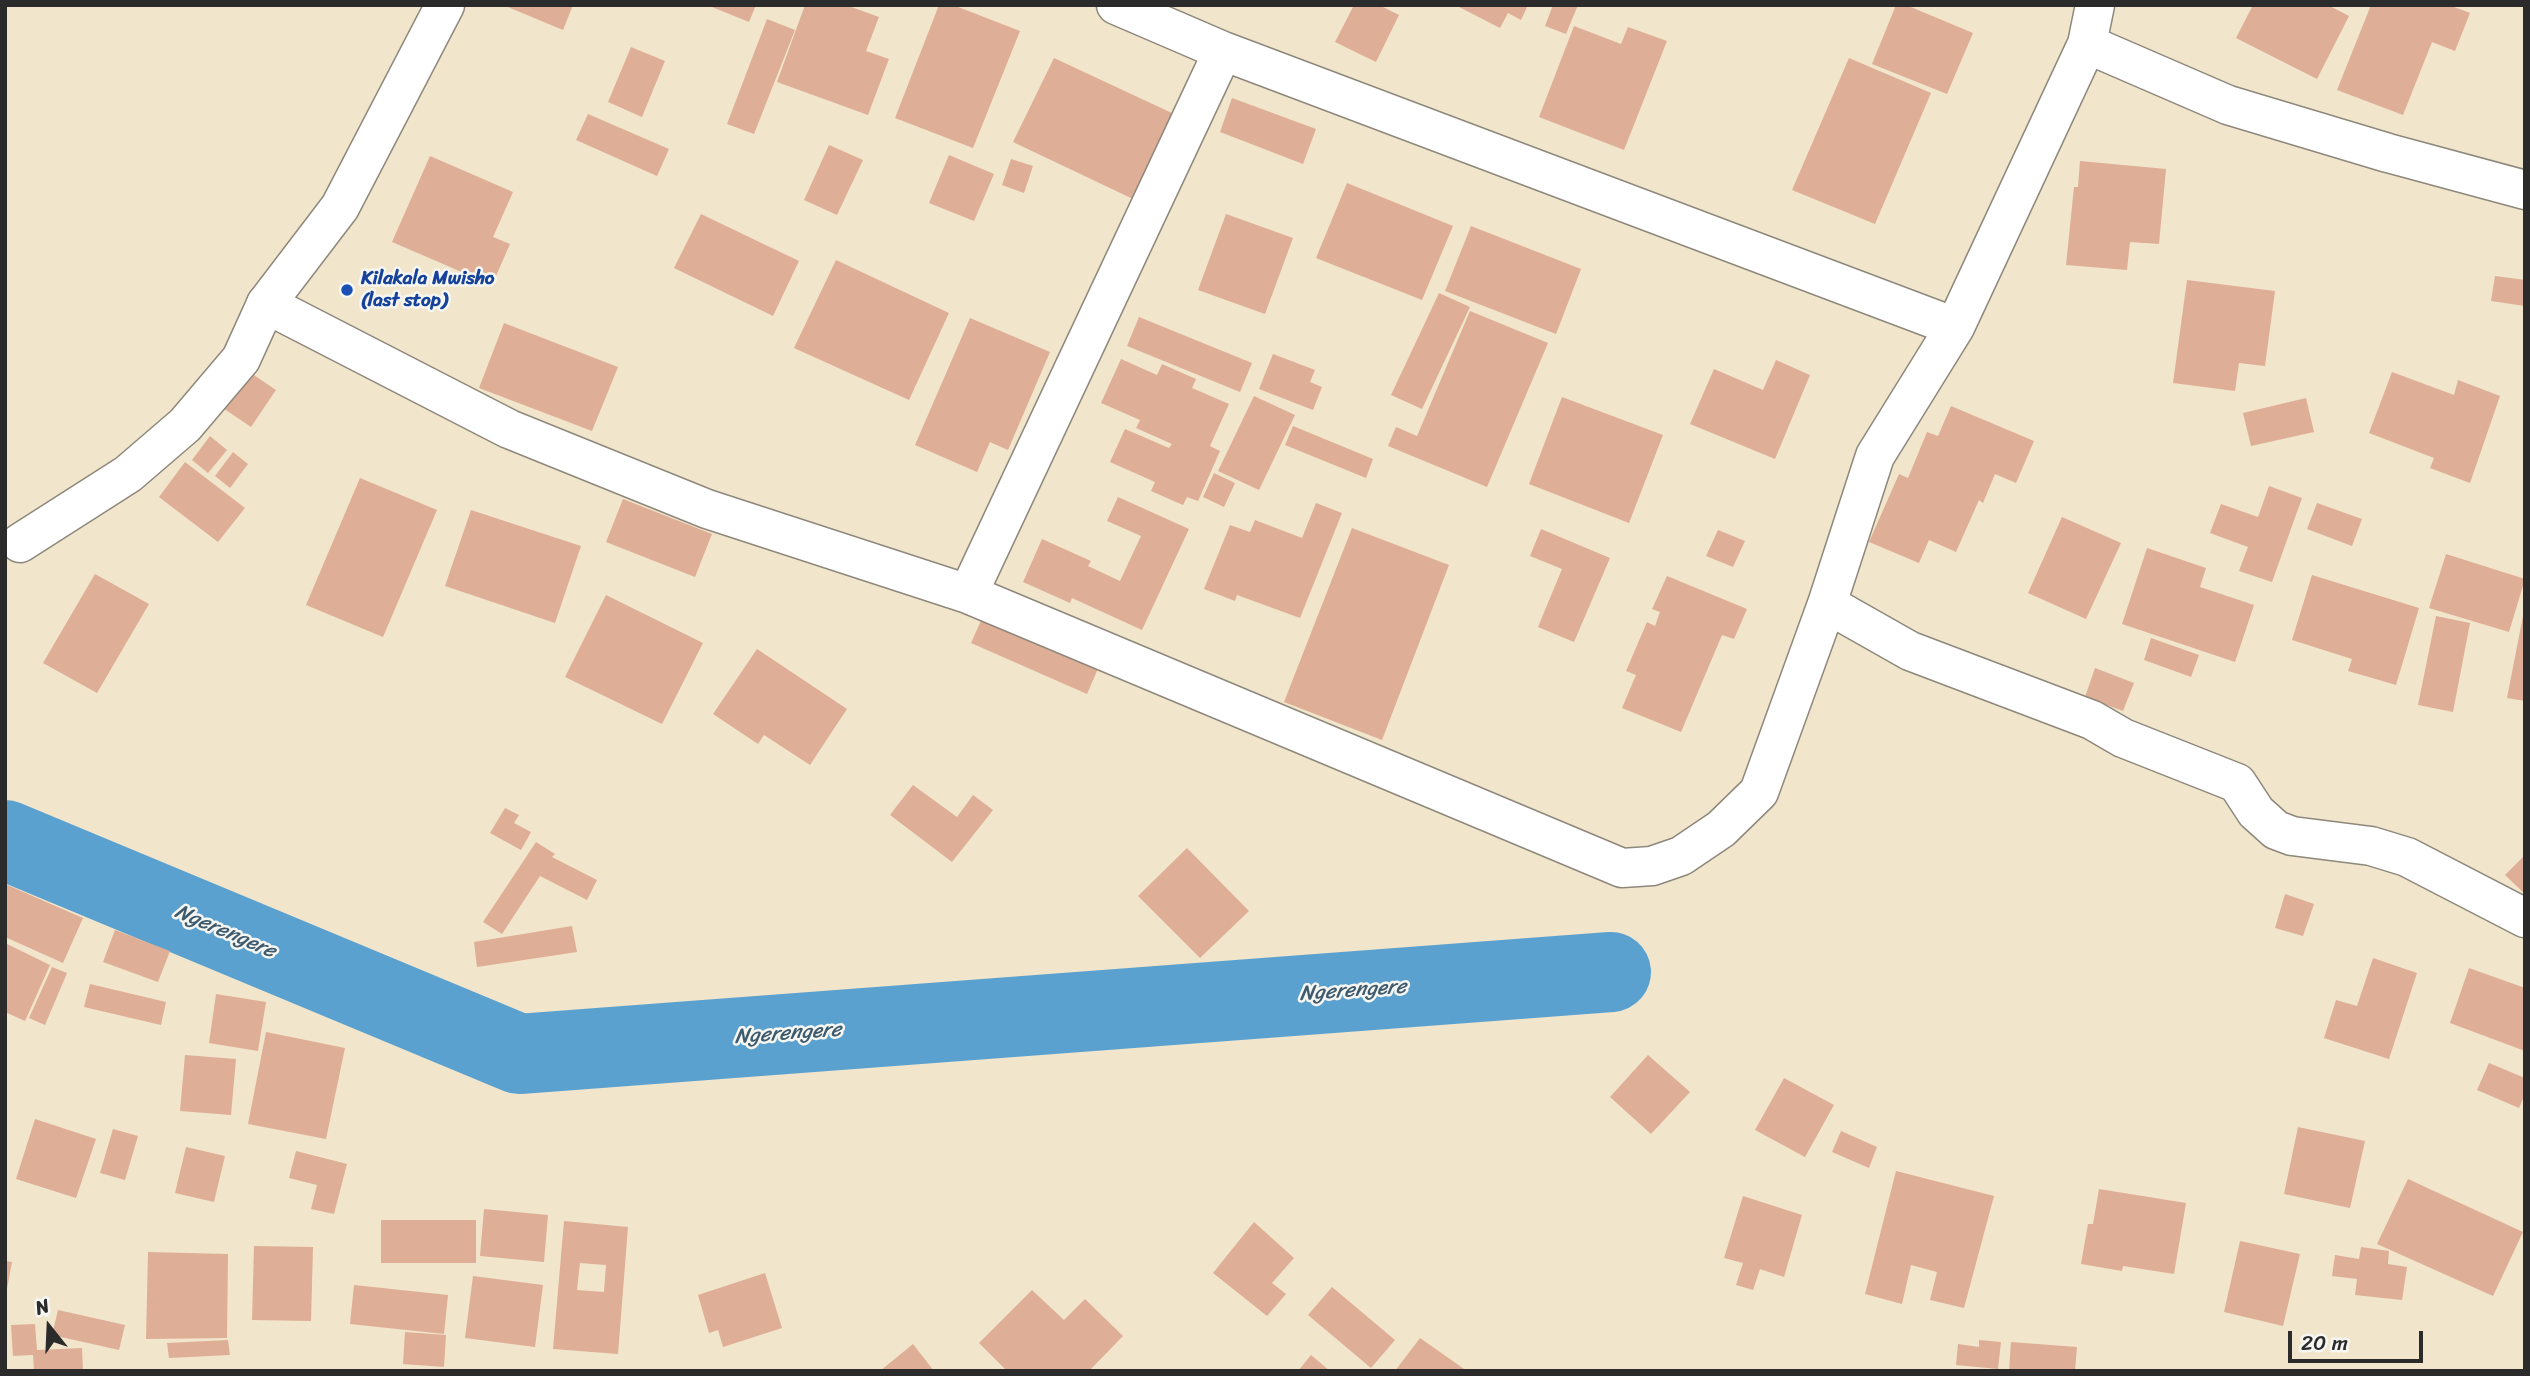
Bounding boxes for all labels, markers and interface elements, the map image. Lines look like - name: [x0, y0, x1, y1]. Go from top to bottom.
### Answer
- place label: Kilakala Mwisho (last stop): [361, 268, 494, 312]
- marker: Kilakala Mwisho (last stop): [339, 282, 355, 298]
- water label: Ngerengere: [171, 900, 279, 964]
- water label: Ngerengere: [1299, 975, 1407, 1007]
- water label: Ngerengere: [734, 1018, 842, 1050]
- text: N: [31, 1289, 54, 1324]
- north arrow: [14, 1292, 84, 1362]
- scale bar: [2292, 1316, 2427, 1360]
- text: 20 m: [2301, 1324, 2348, 1362]

